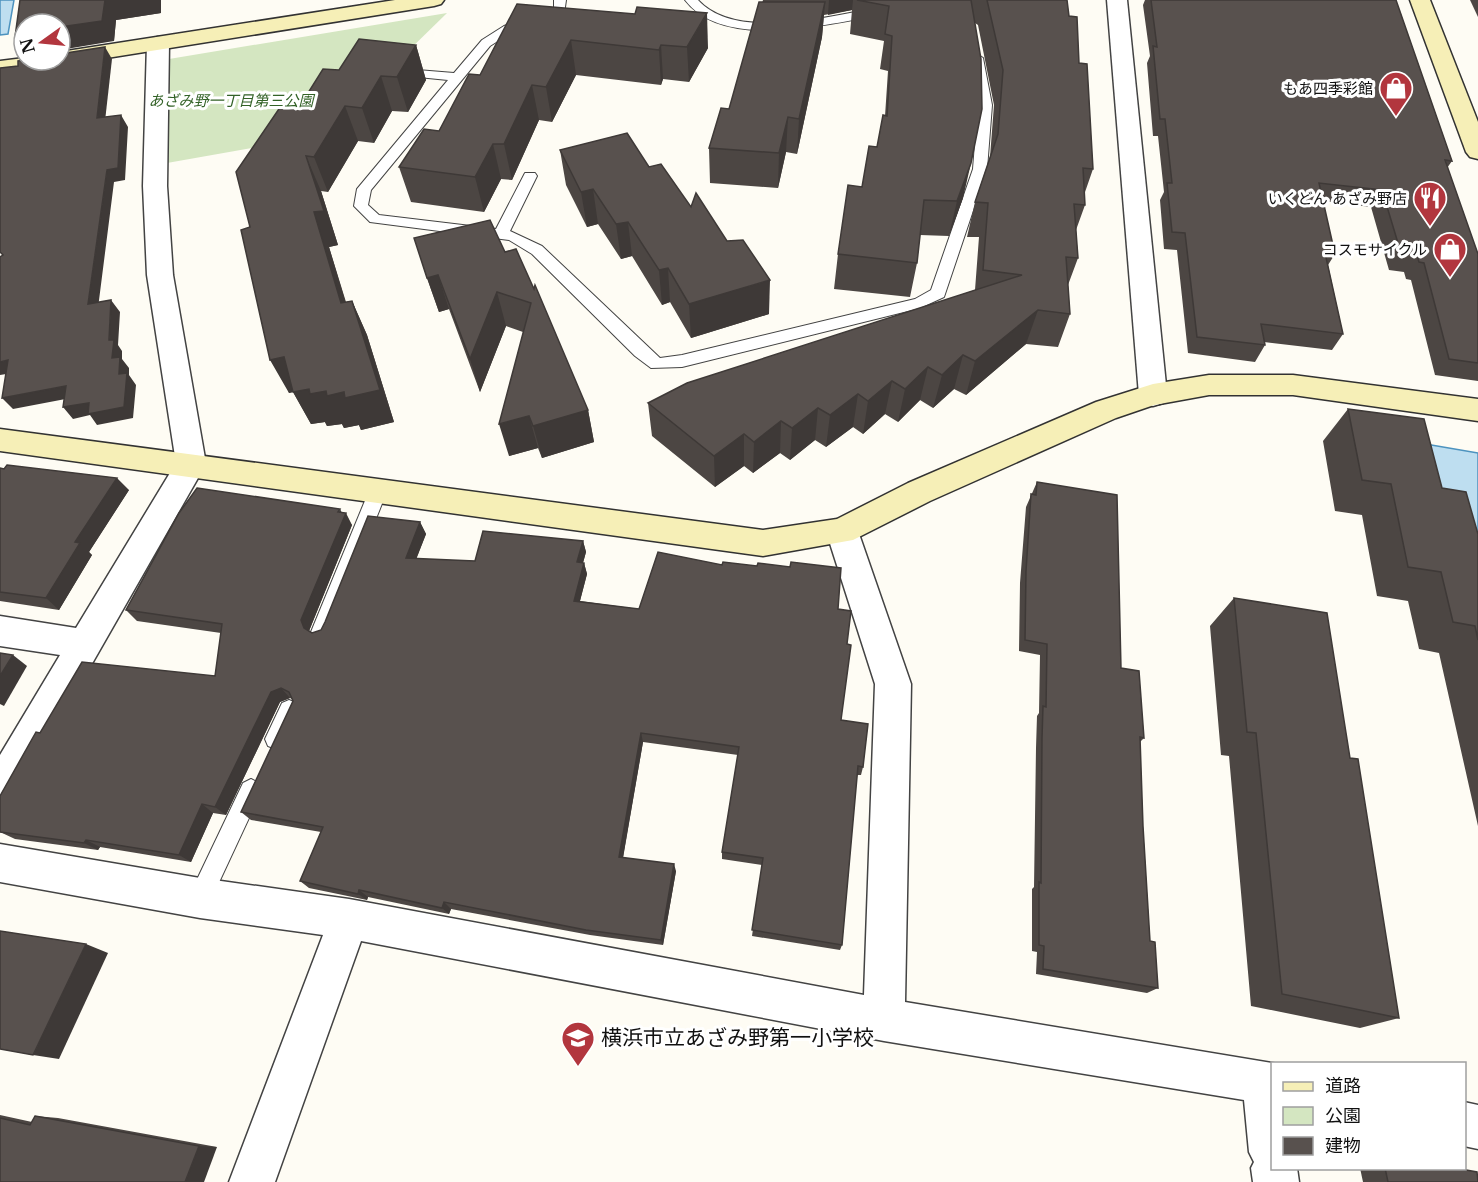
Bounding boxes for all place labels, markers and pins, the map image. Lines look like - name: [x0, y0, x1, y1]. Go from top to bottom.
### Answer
- shop icon: もあ四季彩館: [1378, 70, 1414, 117]
- place label: もあ四季彩館: [1283, 79, 1373, 98]
- restaurant icon: いくどん あざみ野店: [1412, 180, 1448, 227]
- place label: いくどん あざみ野店: [1268, 189, 1407, 208]
- shop icon: コスモサイクル: [1432, 231, 1468, 278]
- place label: コスモサイクル: [1323, 240, 1427, 259]
- school or university icon: 横浜市立あざみ野第一小学校: [560, 1020, 596, 1067]
- place label: 横浜市立あざみ野第一小学校: [601, 1025, 874, 1051]

